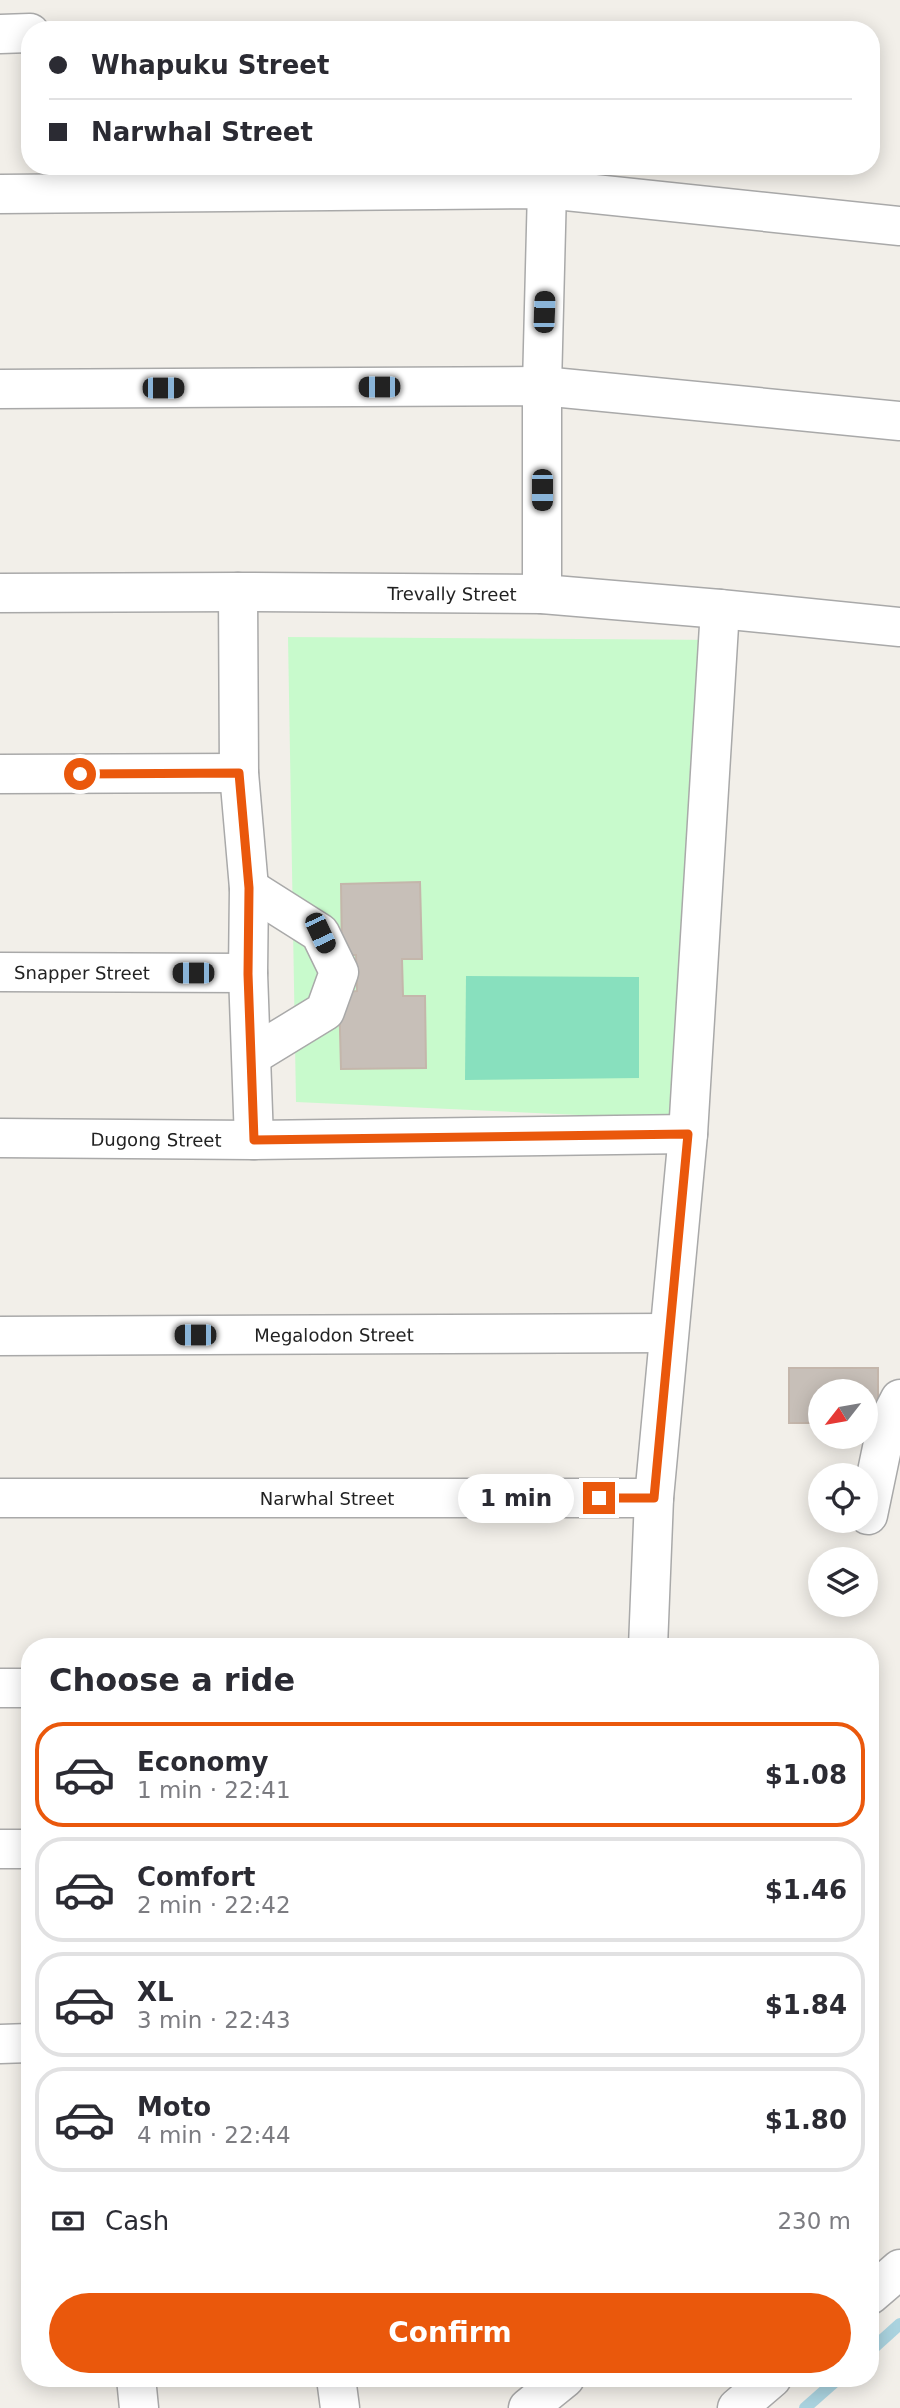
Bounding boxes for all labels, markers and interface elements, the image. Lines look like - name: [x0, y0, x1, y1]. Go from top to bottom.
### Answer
- text: Whapuku Street: [91, 50, 329, 80]
- text: Narwhal Street: [91, 117, 313, 147]
- car: [533, 291, 556, 333]
- car: [359, 377, 401, 398]
- car: [143, 378, 185, 399]
- car: [532, 469, 553, 511]
- street label: Trevally Street: [386, 582, 517, 604]
- route start: [64, 758, 96, 790]
- car: [302, 910, 339, 956]
- street label: Snapper Street: [14, 962, 150, 983]
- car: [173, 963, 215, 984]
- street label: Dugong Street: [90, 1128, 222, 1150]
- street label: Megalodon Street: [254, 1324, 414, 1345]
- car: [175, 1325, 217, 1346]
- north arrow: [808, 1379, 878, 1449]
- map controls: [808, 1379, 878, 1617]
- button: locate: [808, 1463, 878, 1533]
- callout: 1 min: [459, 1474, 574, 1522]
- route end: [583, 1482, 615, 1514]
- text: 1 min: [480, 1485, 552, 1511]
- street label: Narwhal Street: [260, 1488, 394, 1509]
- button: layers: [808, 1547, 878, 1617]
- text: Choose a ride: [49, 1661, 295, 1699]
- icon: car: [53, 1743, 116, 1806]
- text: Economy: [137, 1747, 268, 1777]
- text: $1.08: [765, 1760, 847, 1790]
- text: 1 min · 22:41: [137, 1777, 291, 1803]
- icon: car: [53, 1858, 116, 1921]
- text: Comfort: [137, 1862, 255, 1892]
- text: $1.46: [765, 1875, 847, 1905]
- text: 2 min · 22:42: [137, 1892, 291, 1918]
- icon: car: [53, 1973, 116, 2036]
- text: XL: [137, 1977, 174, 2007]
- text: $1.84: [765, 1990, 847, 2020]
- text: 3 min · 22:43: [137, 2007, 291, 2033]
- icon: car: [53, 2088, 116, 2151]
- text: Moto: [137, 2092, 211, 2122]
- text: $1.80: [765, 2105, 847, 2135]
- text: 4 min · 22:44: [137, 2122, 291, 2148]
- icon: cash: [49, 2202, 87, 2240]
- text: Cash: [105, 2206, 169, 2236]
- text: 230 m: [777, 2208, 851, 2234]
- button: Confirm: [49, 2293, 851, 2373]

